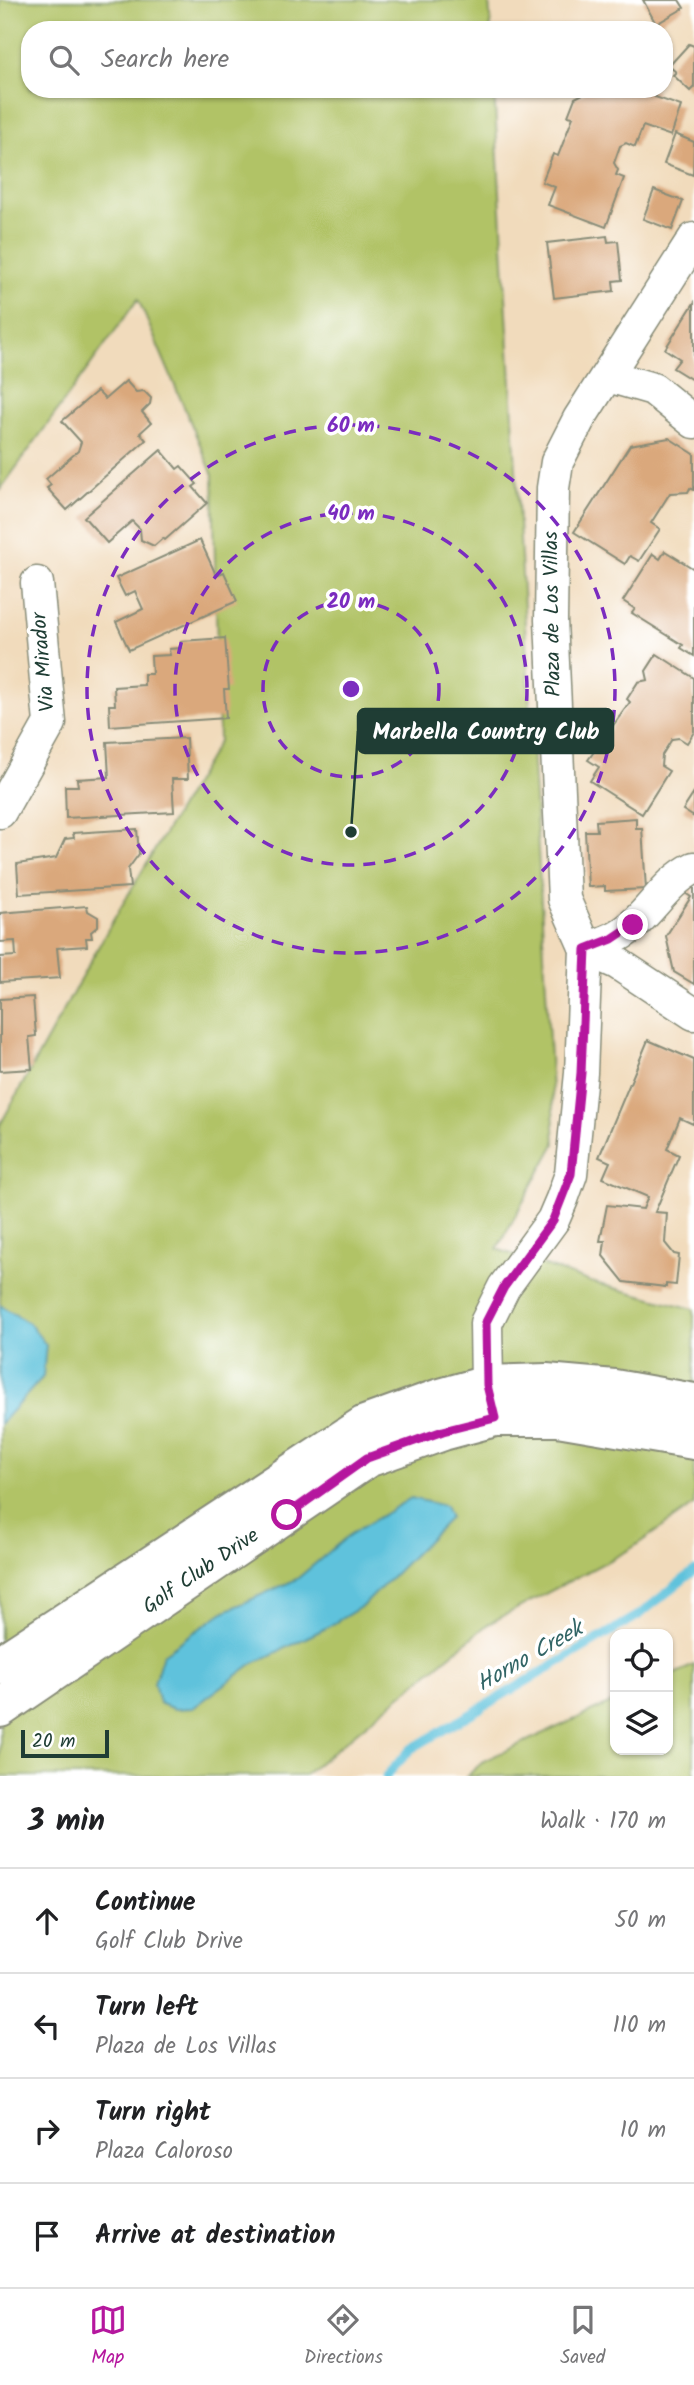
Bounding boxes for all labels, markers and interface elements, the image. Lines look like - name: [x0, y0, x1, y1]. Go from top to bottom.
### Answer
- search box: [21, 21, 673, 98]
- text: Search here: [101, 39, 229, 81]
- icon: search: [45, 41, 83, 79]
- text: 60 m: [327, 410, 375, 443]
- text: 40 m: [327, 498, 375, 531]
- street label: Plaza de Los Villas: [535, 531, 571, 697]
- text: 20 m: [327, 586, 375, 619]
- street label: Via Mirador: [23, 610, 65, 713]
- centre of rings: [339, 677, 363, 701]
- callout: Marbella Country Club: [358, 709, 613, 753]
- text: Marbella Country Club: [372, 715, 600, 751]
- route end: [617, 909, 648, 940]
- route start: [271, 1499, 302, 1530]
- street label: Golf Club Drive: [136, 1519, 266, 1623]
- water label: Horno Creek: [470, 1610, 593, 1702]
- map controls: [610, 1629, 673, 1755]
- button: locate: [610, 1629, 673, 1692]
- button: layers: [610, 1692, 673, 1755]
- scale bar: [21, 1727, 108, 1759]
- text: 20 m: [32, 1727, 75, 1757]
- text: 3 min: [28, 1798, 105, 1846]
- text: Walk · 170 m: [540, 1804, 666, 1840]
- text: Continue: [95, 1882, 196, 1924]
- icon: ahead: [28, 1902, 66, 1940]
- text: 50 m: [615, 1903, 666, 1939]
- text: Golf Club Drive: [95, 1924, 243, 1960]
- text: Turn left: [95, 1987, 198, 2029]
- icon: left: [28, 2007, 66, 2045]
- text: 110 m: [613, 2008, 666, 2044]
- text: Plaza de Los Villas: [95, 2029, 277, 2065]
- text: Turn right: [95, 2092, 211, 2134]
- icon: right: [28, 2112, 66, 2150]
- text: 10 m: [620, 2113, 666, 2149]
- text: Plaza Caloroso: [95, 2134, 233, 2170]
- text: Arrive at destination: [95, 2215, 335, 2257]
- icon: arrive: [28, 2217, 66, 2255]
- tab: Map: [89, 2301, 127, 2373]
- tab: Directions: [304, 2301, 383, 2373]
- tab: Saved: [560, 2301, 605, 2373]

